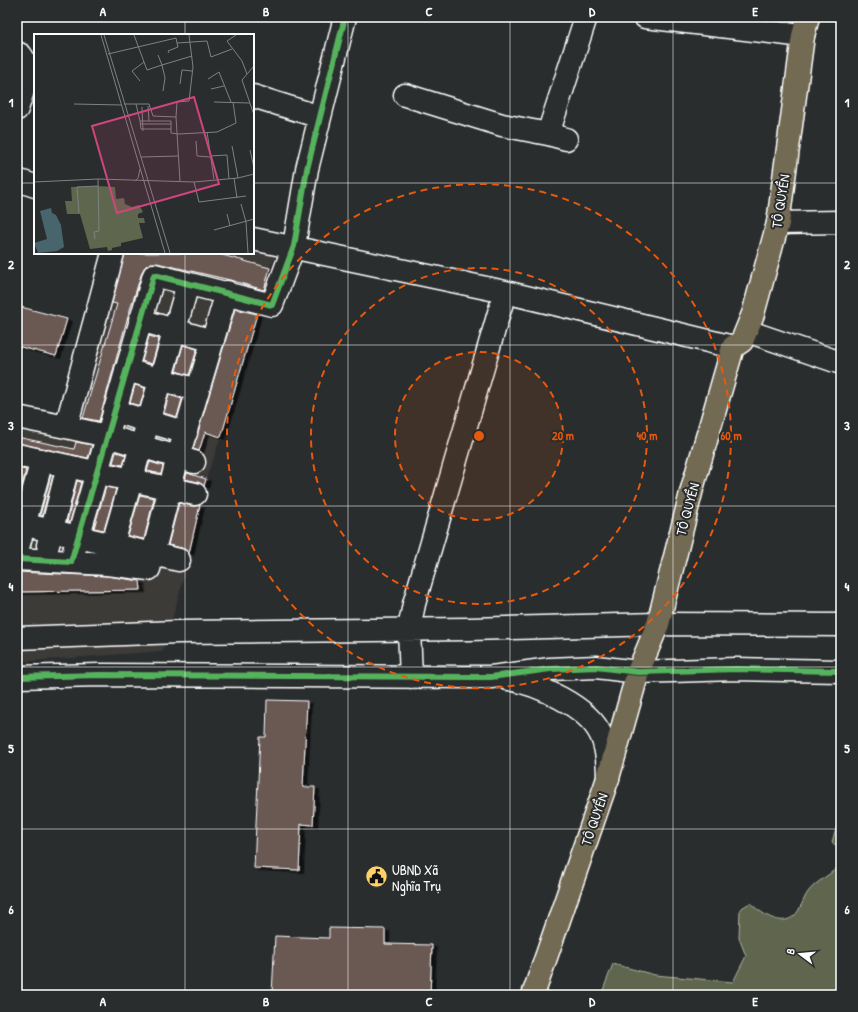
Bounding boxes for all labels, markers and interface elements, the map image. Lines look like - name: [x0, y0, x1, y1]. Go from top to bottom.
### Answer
- text: A: [100, 2, 107, 20]
- text: B: [263, 2, 270, 20]
- text: C: [425, 2, 433, 20]
- text: D: [589, 2, 596, 20]
- text: E: [752, 2, 758, 20]
- inset map: [34, 34, 254, 254]
- text: 1: [9, 93, 14, 111]
- text: 1: [845, 93, 850, 111]
- street label: TÔ QUYỀN: [766, 173, 794, 229]
- text: 2: [8, 255, 15, 273]
- text: 2: [844, 255, 851, 273]
- text: 3: [8, 416, 14, 434]
- text: 3: [844, 416, 850, 434]
- text: 20 m: [552, 427, 574, 444]
- text: 40 m: [637, 427, 657, 444]
- text: 60 m: [720, 427, 742, 444]
- centre of rings: [472, 429, 486, 443]
- street label: TÔ QUYỀN: [671, 480, 703, 538]
- text: 4: [9, 577, 14, 595]
- text: 4: [845, 577, 850, 595]
- text: 5: [8, 739, 14, 757]
- text: 5: [844, 739, 850, 757]
- street label: TÔ QUYỀN: [576, 790, 612, 848]
- place label: UBND Xã Nghĩa Trụ: [392, 860, 441, 896]
- public building icon: UBND Xã Nghĩa Trụ: [364, 864, 390, 890]
- text: 6: [8, 900, 14, 918]
- text: 6: [844, 900, 850, 918]
- north arrow: [780, 934, 820, 974]
- text: B: [783, 946, 798, 956]
- text: A: [100, 992, 107, 1010]
- text: B: [263, 992, 270, 1010]
- text: C: [425, 992, 433, 1010]
- text: D: [589, 992, 596, 1010]
- text: E: [752, 992, 758, 1010]

